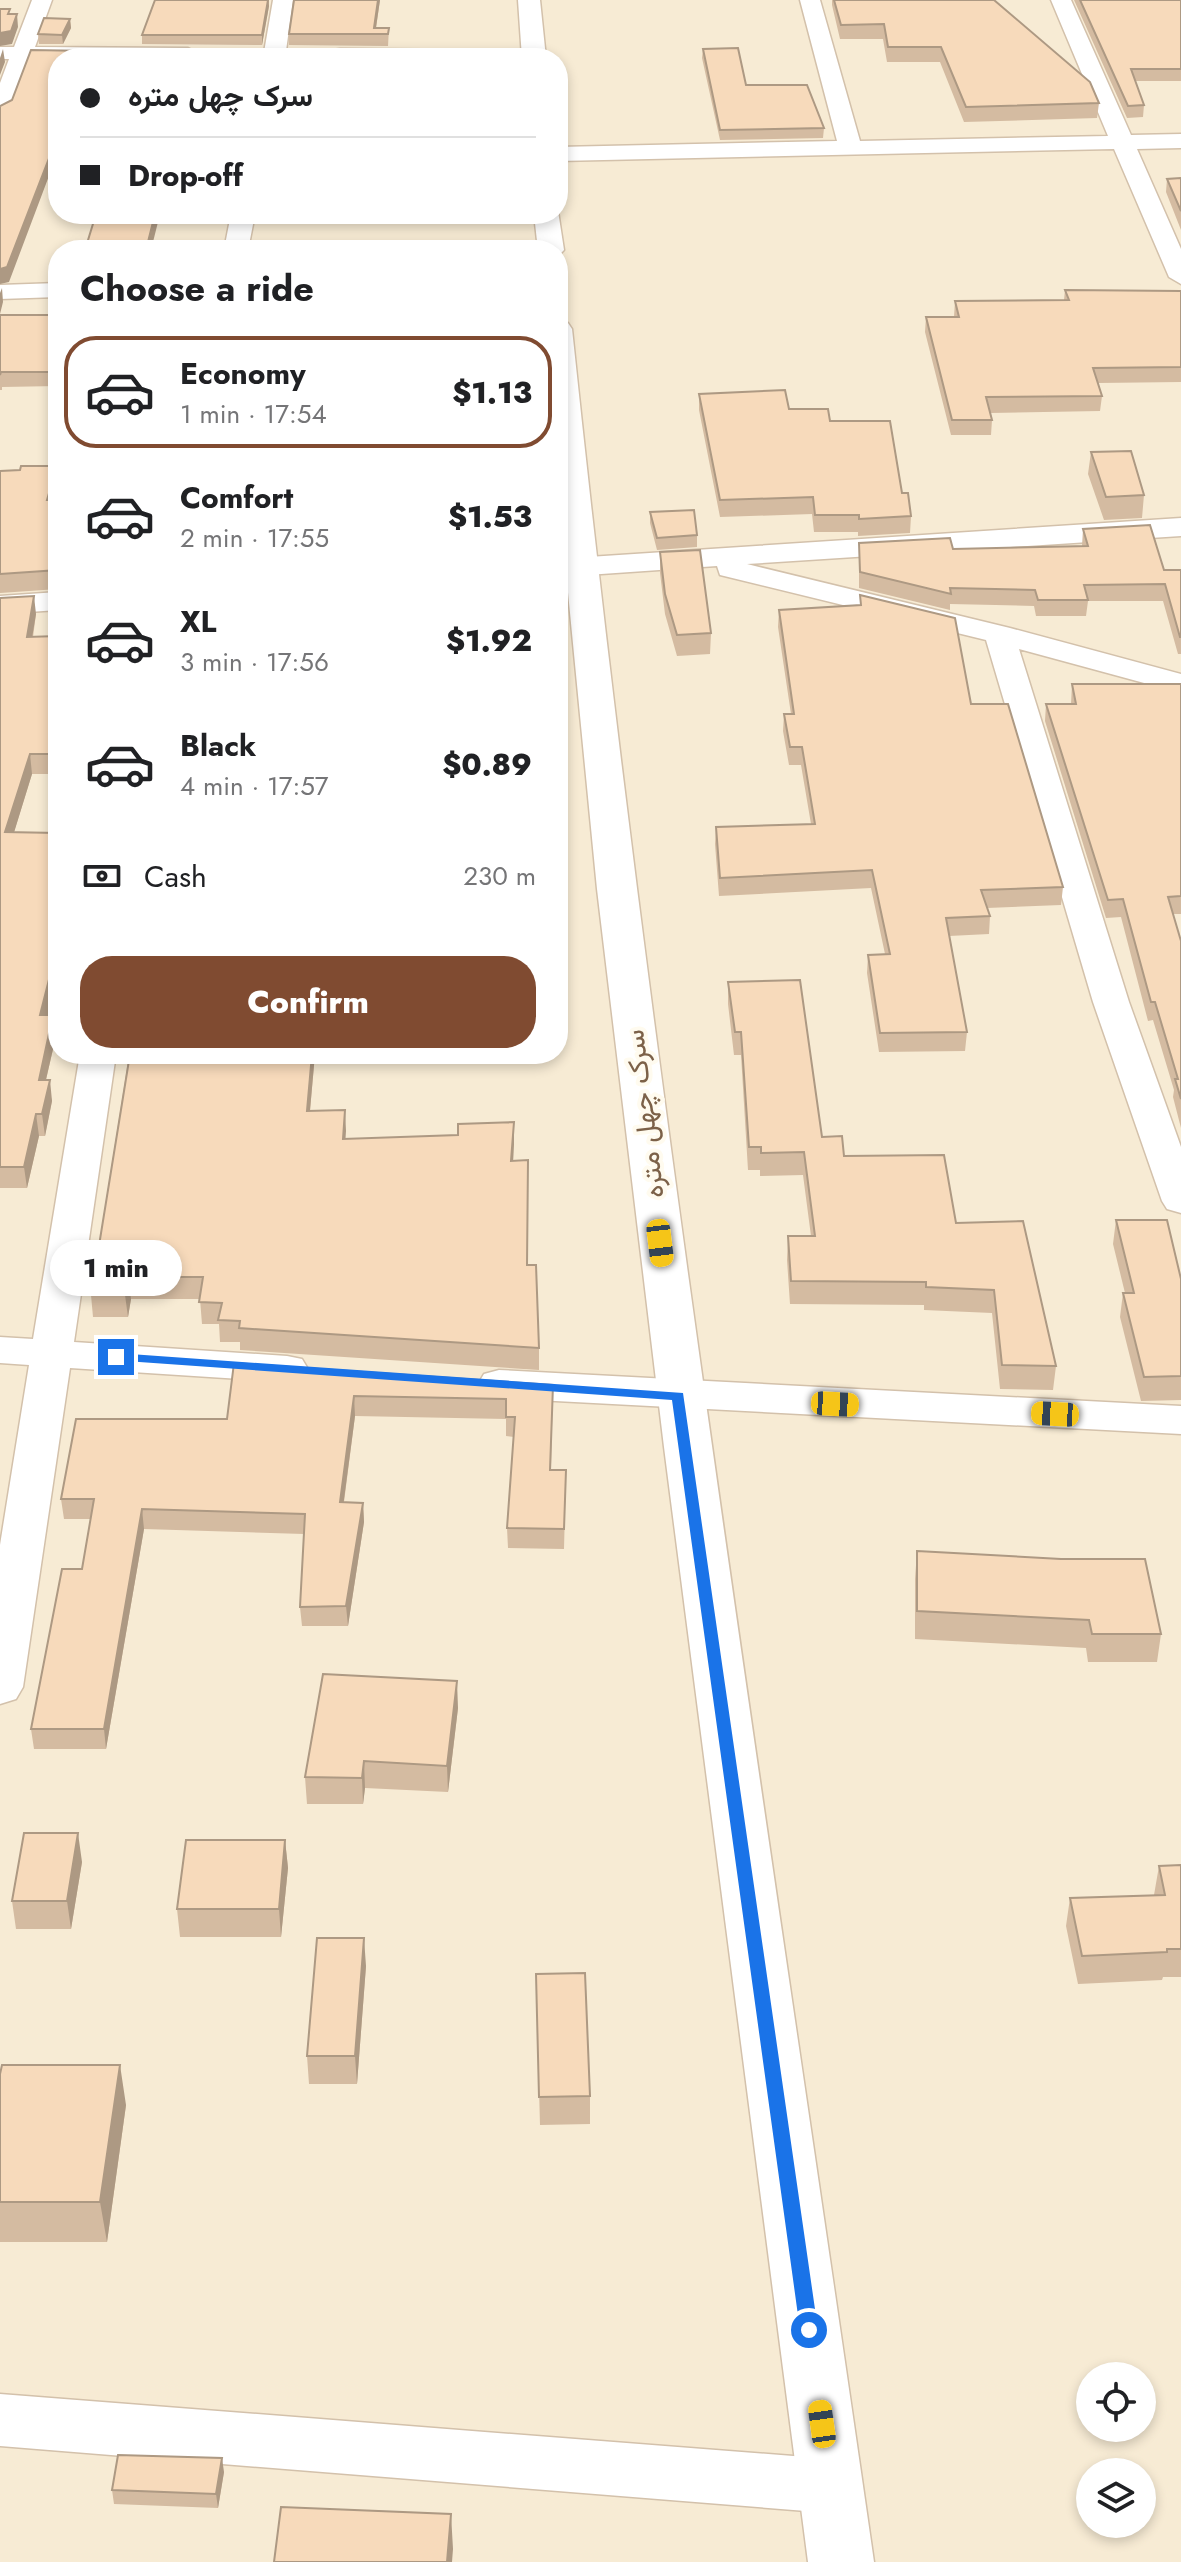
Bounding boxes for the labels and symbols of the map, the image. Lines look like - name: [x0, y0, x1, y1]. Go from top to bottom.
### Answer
- street label: سرک چهل متره: [613, 1027, 675, 1201]
- car: [645, 1218, 675, 1268]
- callout: 1 min: [50, 1241, 182, 1297]
- route end: [98, 1339, 134, 1375]
- car: [810, 1391, 860, 1417]
- car: [1030, 1401, 1080, 1427]
- route start: [791, 2312, 827, 2348]
- car: [807, 2399, 837, 2449]

